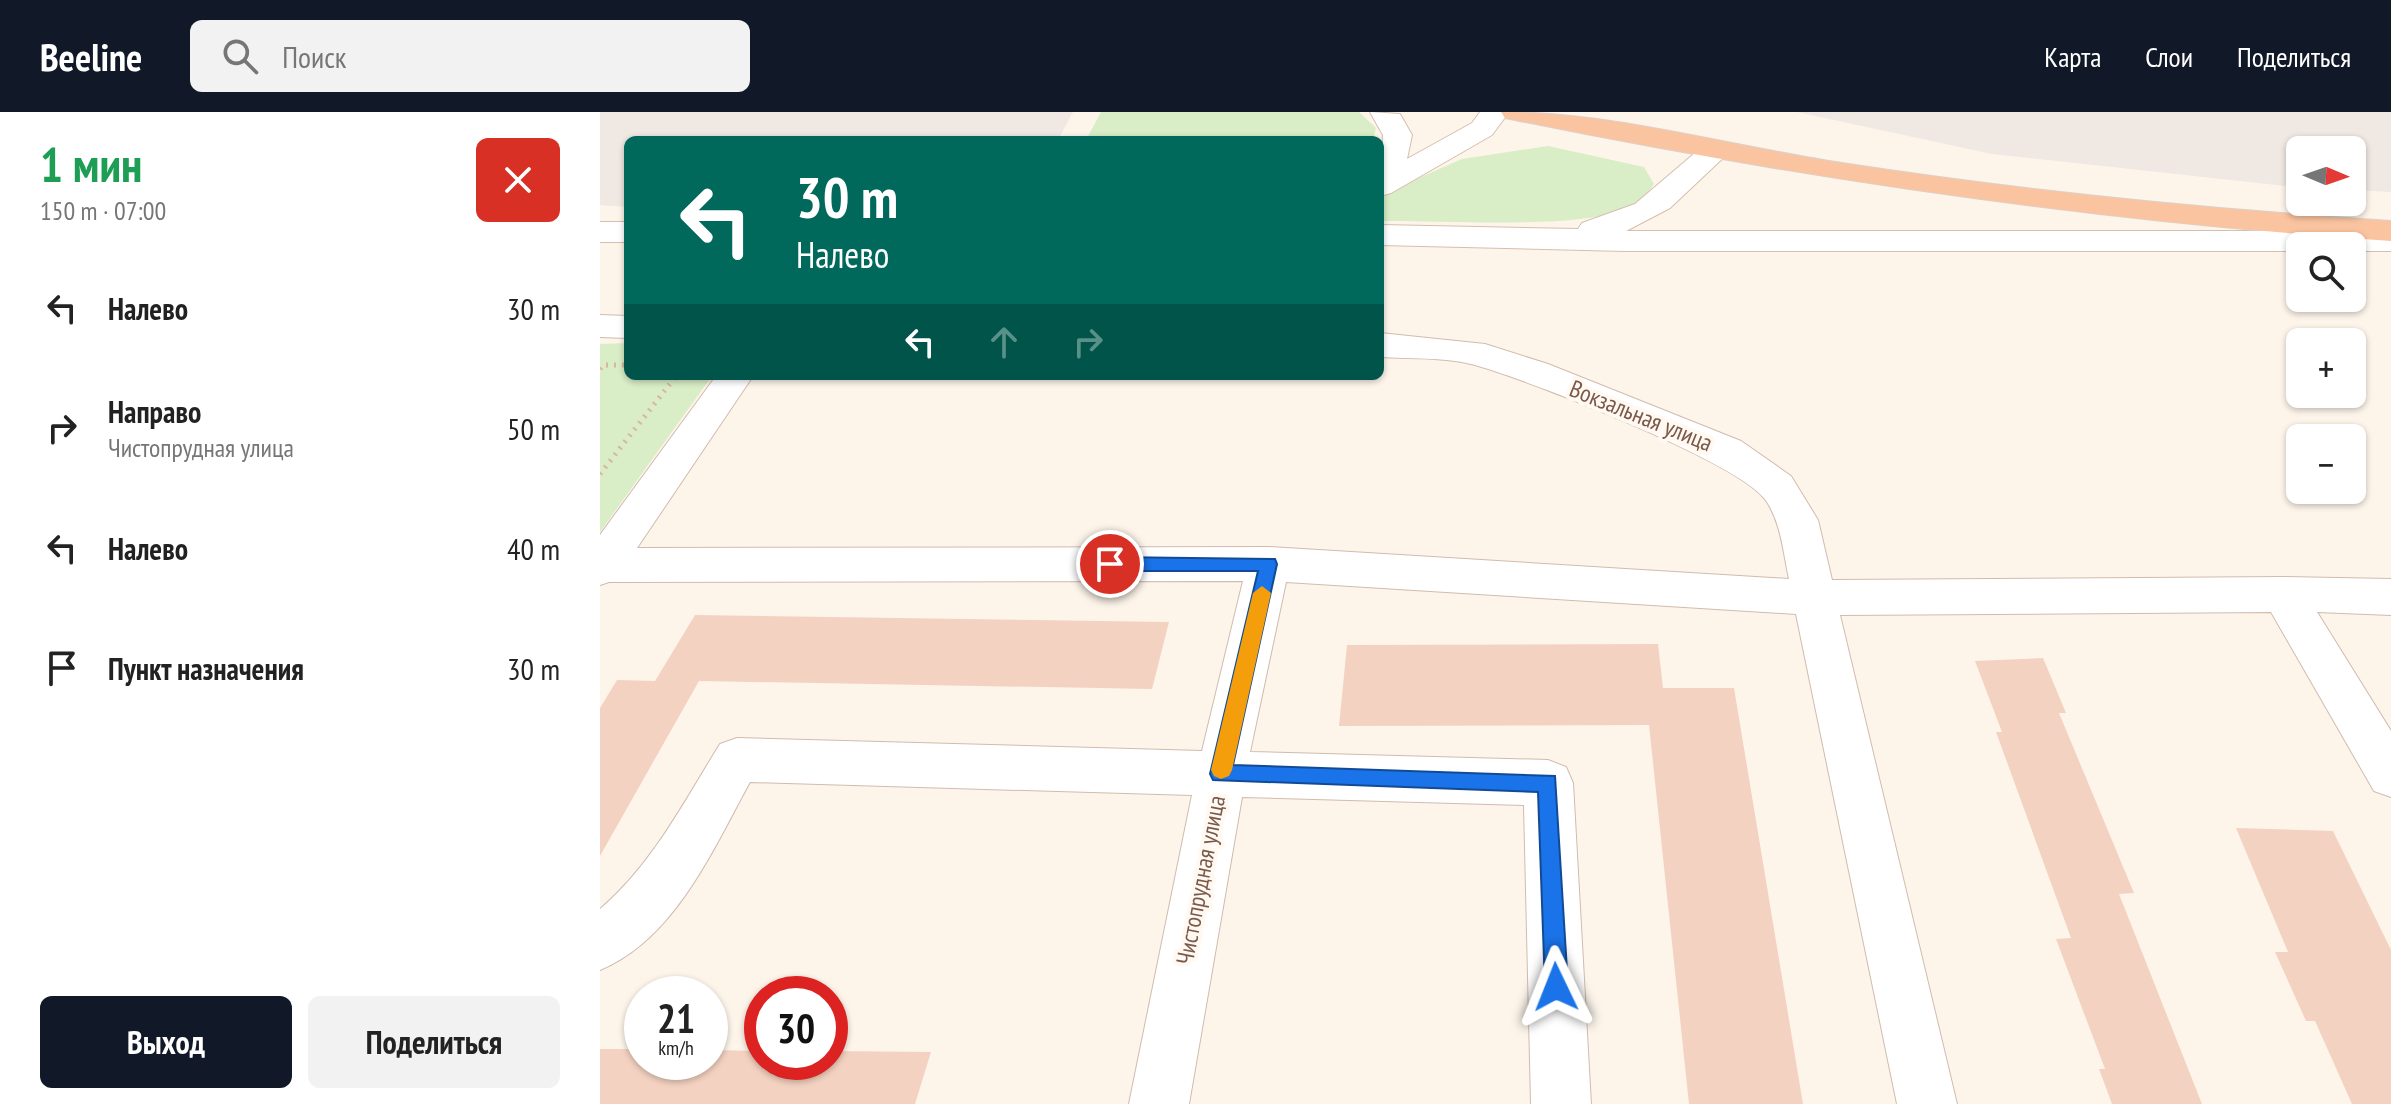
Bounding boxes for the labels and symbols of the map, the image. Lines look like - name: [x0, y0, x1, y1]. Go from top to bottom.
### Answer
- north arrow: [2286, 136, 2366, 216]
- street label: Вокзальная улица: [1565, 373, 1717, 458]
- pin: [1076, 530, 1144, 598]
- street label: Чистопрудная улица: [1169, 793, 1232, 967]
- position arrow: [1514, 945, 1598, 1029]
- speed limit sign: 30: [744, 976, 848, 1080]

